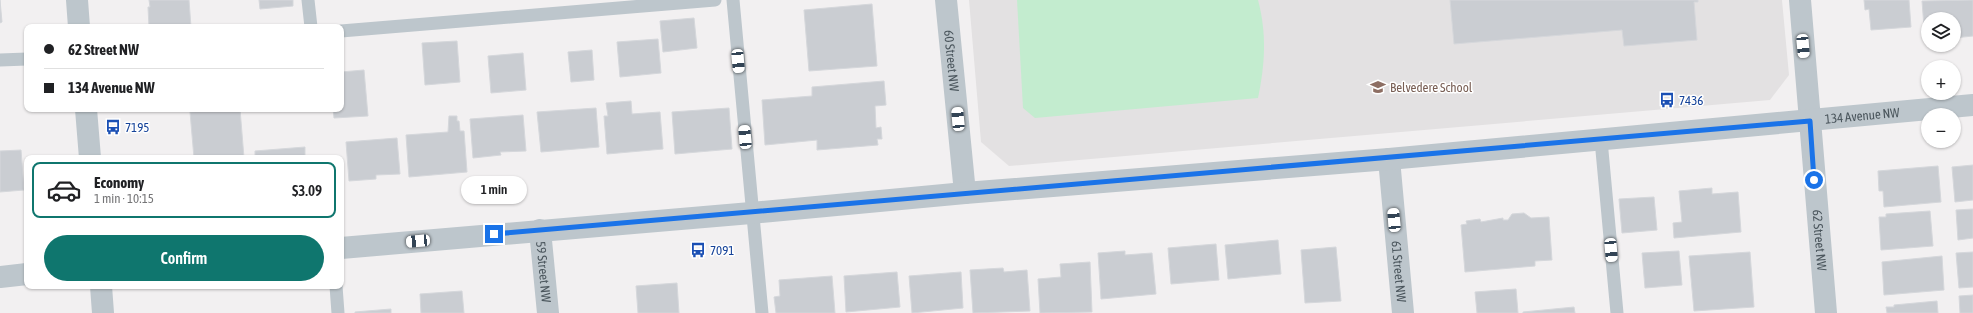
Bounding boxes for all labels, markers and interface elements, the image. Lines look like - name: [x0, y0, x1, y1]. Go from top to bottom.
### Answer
- map controls: [1921, 12, 1961, 148]
- button: layers: [1921, 12, 1961, 52]
- street label: 60 Street NW: [942, 29, 963, 93]
- car: [1796, 34, 1810, 58]
- text: 62 Street NW: [68, 41, 139, 58]
- car: [731, 49, 745, 73]
- button: +: [1921, 60, 1961, 100]
- school or university icon: Belvedere School: [1369, 78, 1387, 96]
- text: 134 Avenue NW: [68, 79, 155, 96]
- place label: Belvedere School: [1390, 80, 1473, 95]
- bus stop icon: 7436: [1658, 91, 1676, 109]
- place label: 7436: [1679, 93, 1703, 108]
- street label: 134 Avenue NW: [1824, 104, 1901, 126]
- car: [951, 107, 965, 131]
- button: −: [1921, 108, 1961, 148]
- bus stop icon: 7195: [104, 118, 122, 136]
- place label: 7195: [125, 120, 149, 135]
- car: [738, 125, 752, 149]
- route start: [1805, 171, 1823, 189]
- icon: car: [46, 172, 82, 208]
- text: Economy: [94, 174, 144, 191]
- callout: 1 min: [461, 176, 527, 204]
- text: $3.09: [292, 182, 322, 199]
- text: 1 min: [481, 182, 507, 197]
- text: 1 min · 10:15: [94, 191, 154, 206]
- car: [1387, 208, 1401, 232]
- street label: 62 Street NW: [1810, 209, 1830, 272]
- route end: [485, 225, 503, 243]
- car: [406, 234, 430, 248]
- button: Confirm: [44, 235, 324, 281]
- car: [1604, 238, 1618, 262]
- street label: 59 Street NW: [534, 240, 554, 304]
- street label: 61 Street NW: [1389, 240, 1410, 303]
- bus stop icon: 7091: [689, 241, 707, 259]
- place label: 7091: [710, 243, 734, 258]

